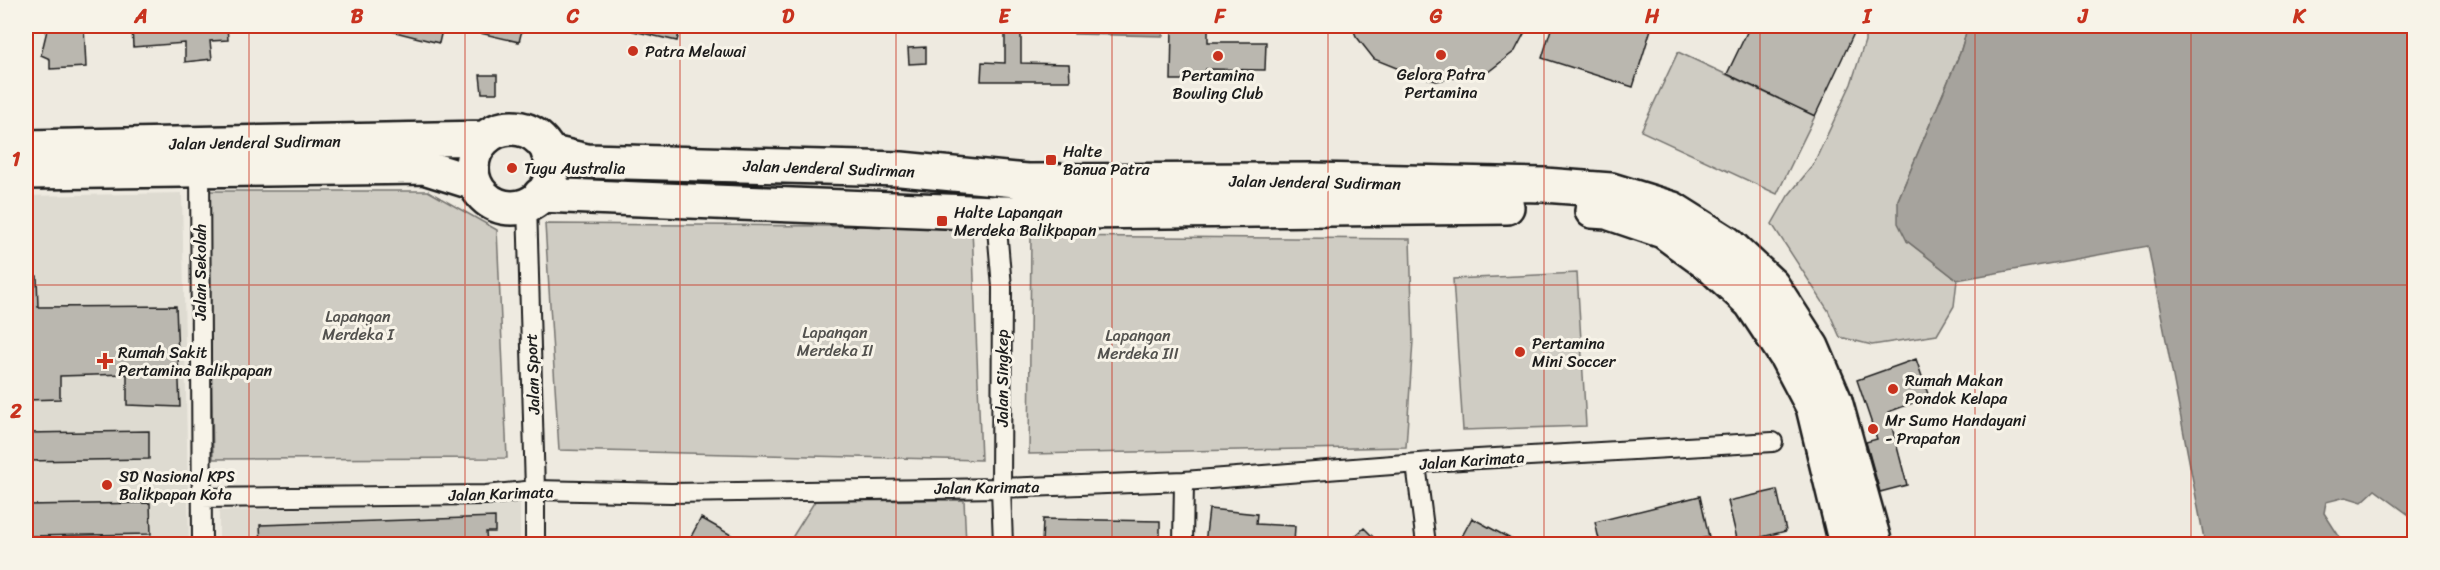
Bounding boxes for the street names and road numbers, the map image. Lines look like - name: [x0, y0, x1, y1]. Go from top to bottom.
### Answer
- street label: Jalan Jenderal Sudirman: [168, 126, 342, 159]
- street label: Jalan Jenderal Sudirman: [742, 151, 916, 186]
- street label: Jalan Jenderal Sudirman: [1228, 166, 1401, 199]
- street label: Jalan Sekolah: [186, 224, 215, 321]
- street label: Jalan Singkep: [988, 329, 1017, 428]
- street label: Jalan Sport: [517, 333, 548, 416]
- street label: Jalan Karimata: [1418, 442, 1525, 479]
- street label: Jalan Karimata: [933, 472, 1040, 503]
- street label: Jalan Karimata: [447, 477, 554, 510]

